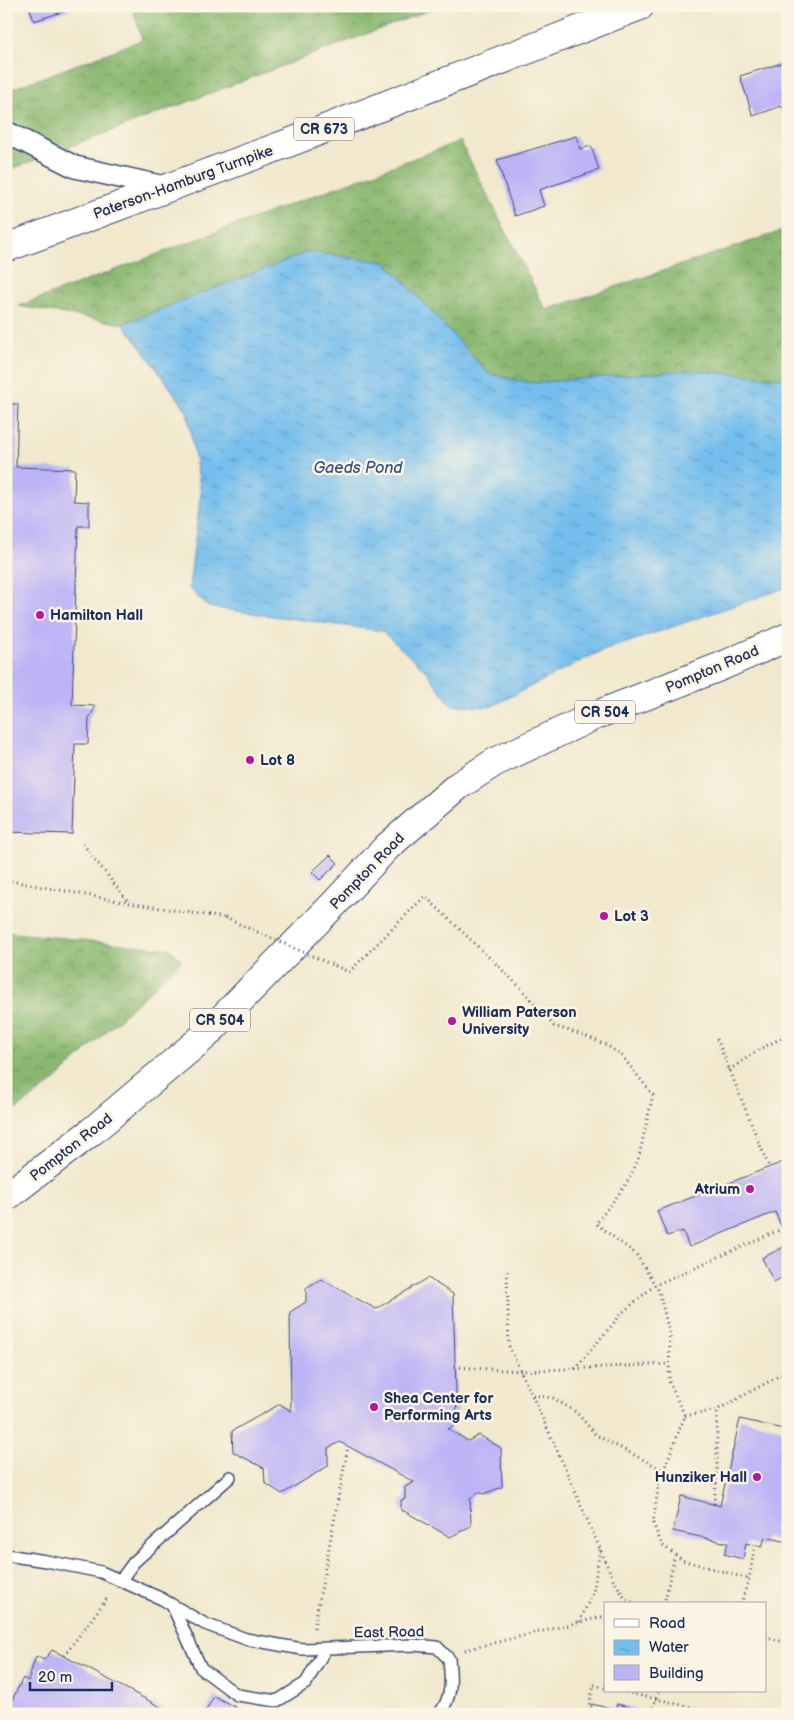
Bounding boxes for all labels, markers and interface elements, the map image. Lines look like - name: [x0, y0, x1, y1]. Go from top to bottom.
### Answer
- road number: CR 673: [294, 118, 354, 140]
- street label: Paterson-Hamburg Turnpike: [91, 141, 276, 224]
- water label: Gaeds Pond: [313, 459, 403, 478]
- place label: Hamilton Hall: [50, 606, 143, 625]
- marker: Hamilton Hall: [34, 609, 46, 621]
- street label: Pompton Road: [663, 641, 762, 698]
- road number: CR 504: [575, 700, 635, 724]
- place label: Lot 8: [260, 751, 295, 770]
- marker: Lot 8: [244, 754, 256, 766]
- street label: Pompton Road: [326, 829, 409, 914]
- place label: Lot 3: [614, 907, 649, 926]
- marker: Lot 3: [598, 910, 610, 922]
- place label: William Paterson University: [462, 1003, 577, 1039]
- road number: CR 504: [190, 1008, 250, 1032]
- marker: William Paterson University: [446, 1015, 458, 1027]
- street label: Pompton Road: [26, 1109, 116, 1186]
- place label: Atrium: [694, 1180, 740, 1199]
- marker: Atrium: [744, 1183, 756, 1195]
- place label: Shea Center for Performing Arts: [384, 1389, 494, 1425]
- marker: Shea Center for Performing Arts: [368, 1401, 380, 1413]
- place label: Hunziker Hall: [655, 1468, 747, 1487]
- marker: Hunziker Hall: [751, 1471, 763, 1483]
- legend: [604, 1602, 766, 1692]
- text: Road: [649, 1614, 685, 1633]
- street label: East Road: [353, 1622, 425, 1643]
- text: Water: [649, 1638, 689, 1657]
- scale bar: [30, 1660, 112, 1692]
- text: Building: [649, 1664, 704, 1683]
- text: 20 m: [38, 1668, 72, 1687]

